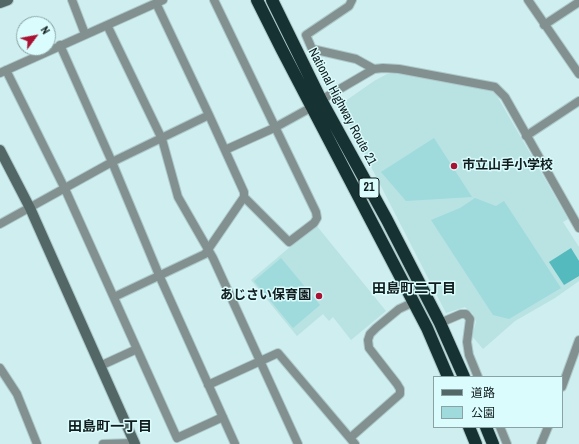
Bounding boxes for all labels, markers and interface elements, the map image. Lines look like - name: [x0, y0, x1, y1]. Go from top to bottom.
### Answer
- north arrow: [16, 16, 56, 56]
- text: N: [38, 24, 53, 37]
- street label: National Highway Route 21: [305, 46, 379, 168]
- place label: 市立山手小学校: [462, 158, 553, 174]
- marker: 市立山手小学校: [449, 161, 459, 171]
- road number: 21: [359, 178, 379, 198]
- district label: 田島町二丁目: [372, 281, 456, 297]
- place label: あじさい保育園: [220, 288, 311, 304]
- marker: あじさい保育園: [314, 291, 324, 301]
- legend: [433, 376, 563, 428]
- text: 道路: [471, 385, 495, 401]
- text: 公園: [471, 405, 495, 421]
- district label: 田島町一丁目: [68, 419, 152, 435]

